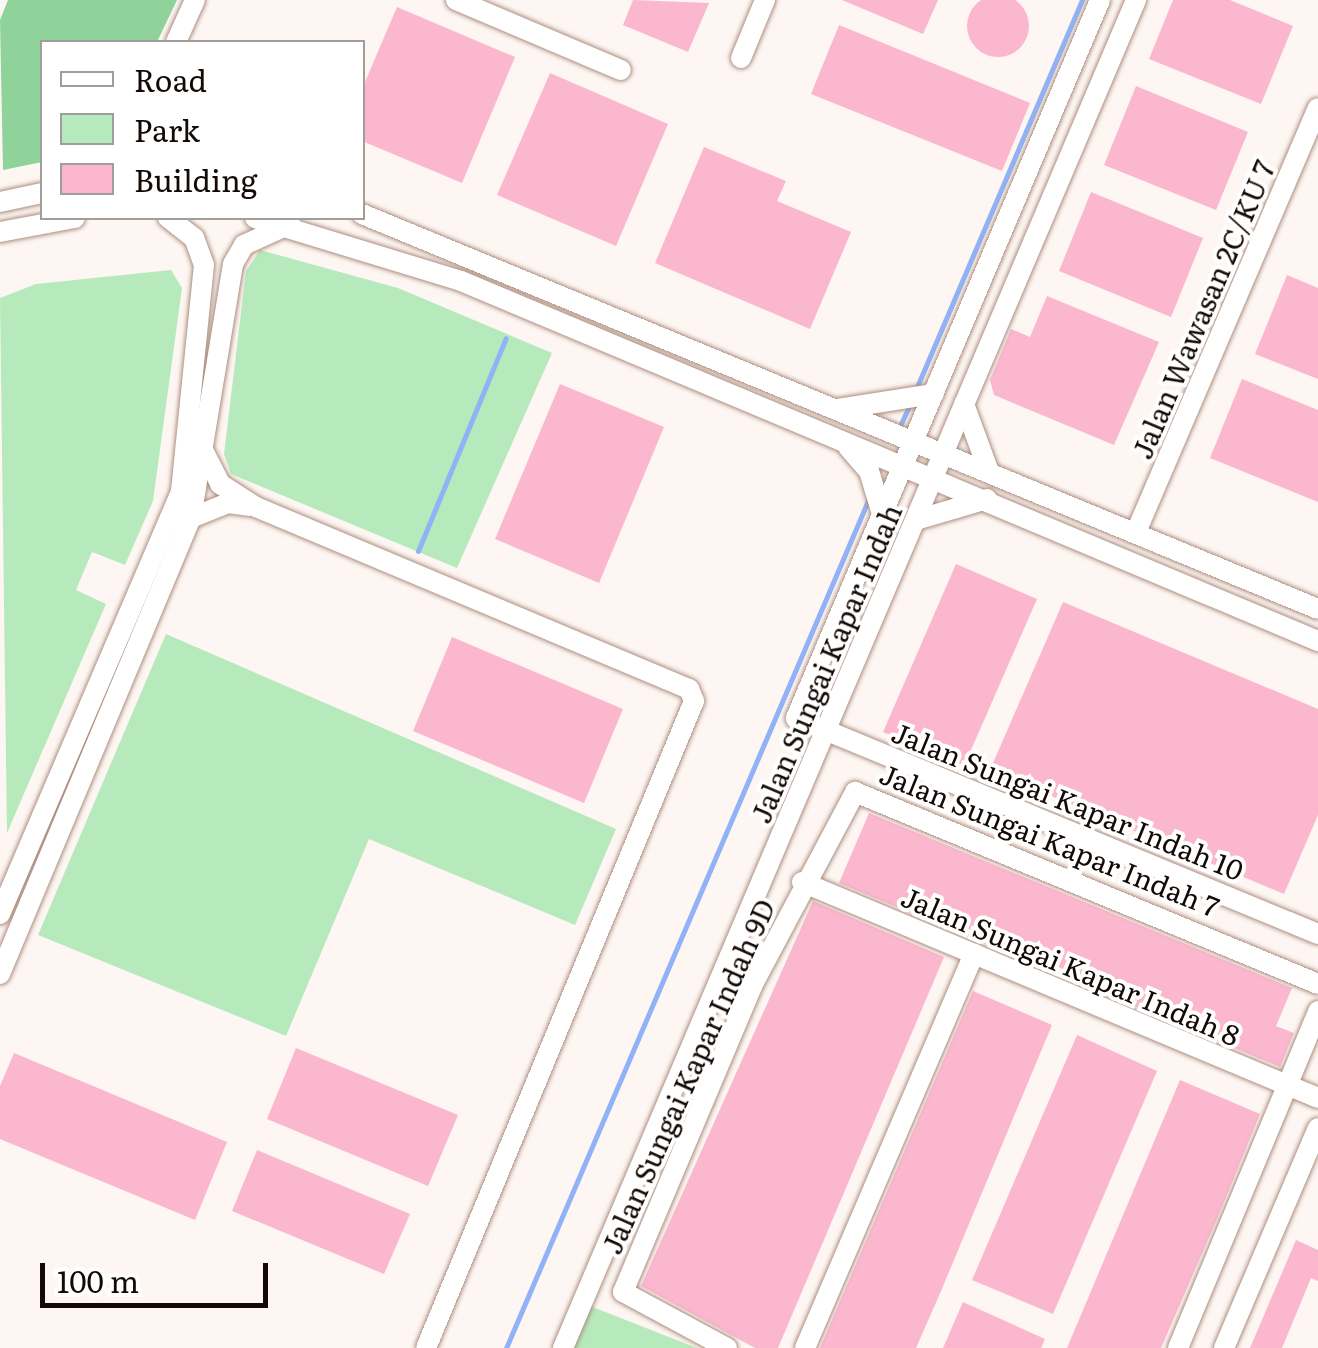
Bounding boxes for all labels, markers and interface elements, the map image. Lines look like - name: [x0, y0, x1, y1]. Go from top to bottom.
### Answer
- legend: [40, 40, 365, 220]
- text: Road: [134, 57, 207, 101]
- text: Park: [134, 107, 200, 151]
- street label: Jalan Wawasan 2C/KU 7: [1124, 155, 1280, 463]
- text: Building: [134, 157, 258, 201]
- street label: Jalan Sungai Kapar Indah: [743, 499, 907, 827]
- street label: Jalan Sungai Kapar Indah 10: [887, 714, 1249, 886]
- street label: Jalan Sungai Kapar Indah 7: [876, 755, 1224, 923]
- street label: Jalan Sungai Kapar Indah 8: [897, 878, 1245, 1052]
- street label: Jalan Sungai Kapar Indah 9D: [593, 893, 781, 1259]
- scale bar: [45, 1243, 272, 1305]
- text: 100 m: [57, 1258, 139, 1302]

